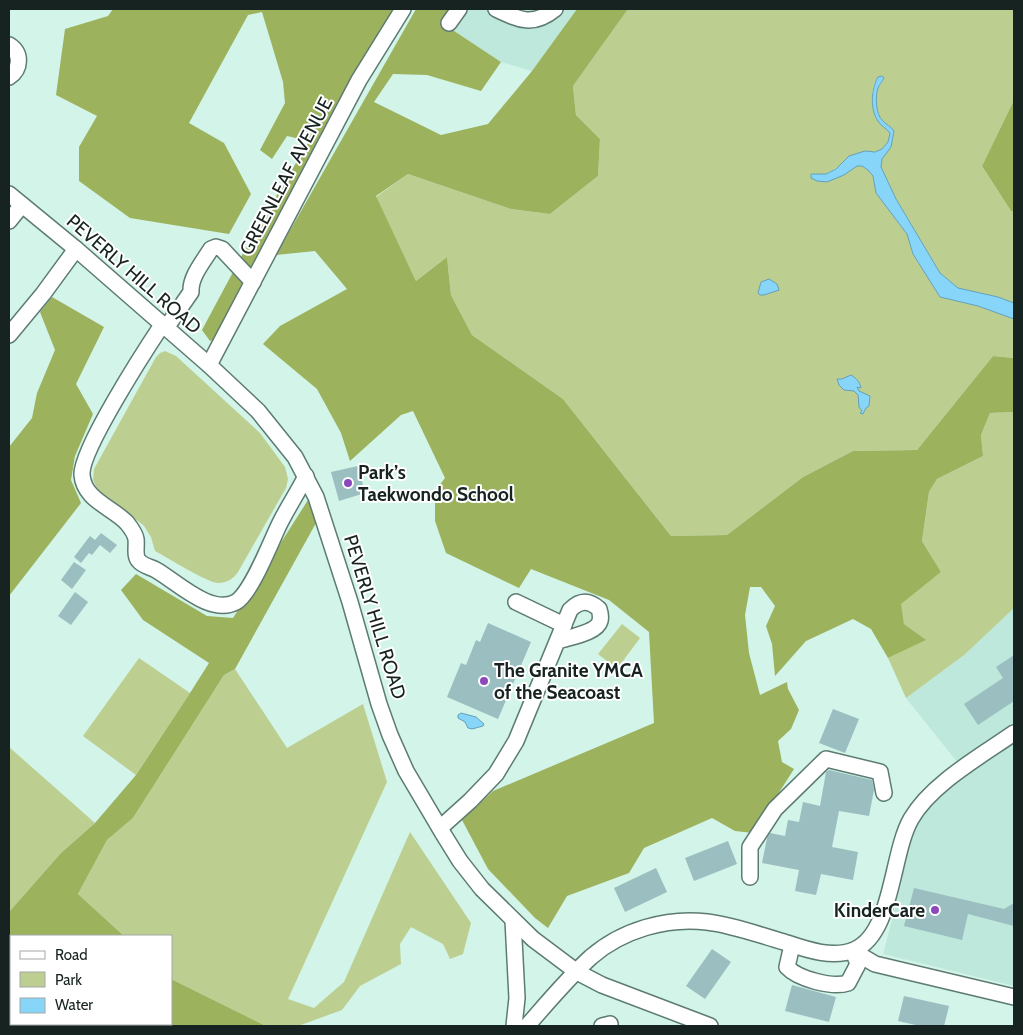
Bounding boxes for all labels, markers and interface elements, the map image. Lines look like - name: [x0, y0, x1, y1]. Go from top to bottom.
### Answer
- street label: GREENLEAF AVENUE: [235, 93, 337, 259]
- street label: PEVERLY HILL ROAD: [62, 209, 206, 339]
- place label: Park’s Taekwondo School: [358, 461, 514, 506]
- marker: Park’s Taekwondo School: [342, 477, 354, 489]
- street label: PEVERLY HILL ROAD: [339, 532, 411, 702]
- place label: The Granite YMCA of the Seacoast: [494, 659, 643, 704]
- marker: The Granite YMCA of the Seacoast: [478, 675, 490, 687]
- place label: KinderCare: [834, 899, 925, 922]
- marker: KinderCare: [929, 904, 941, 916]
- legend: [10, 935, 172, 1025]
- text: Road: [55, 946, 88, 964]
- text: Park: [55, 971, 82, 989]
- text: Water: [55, 996, 93, 1014]

